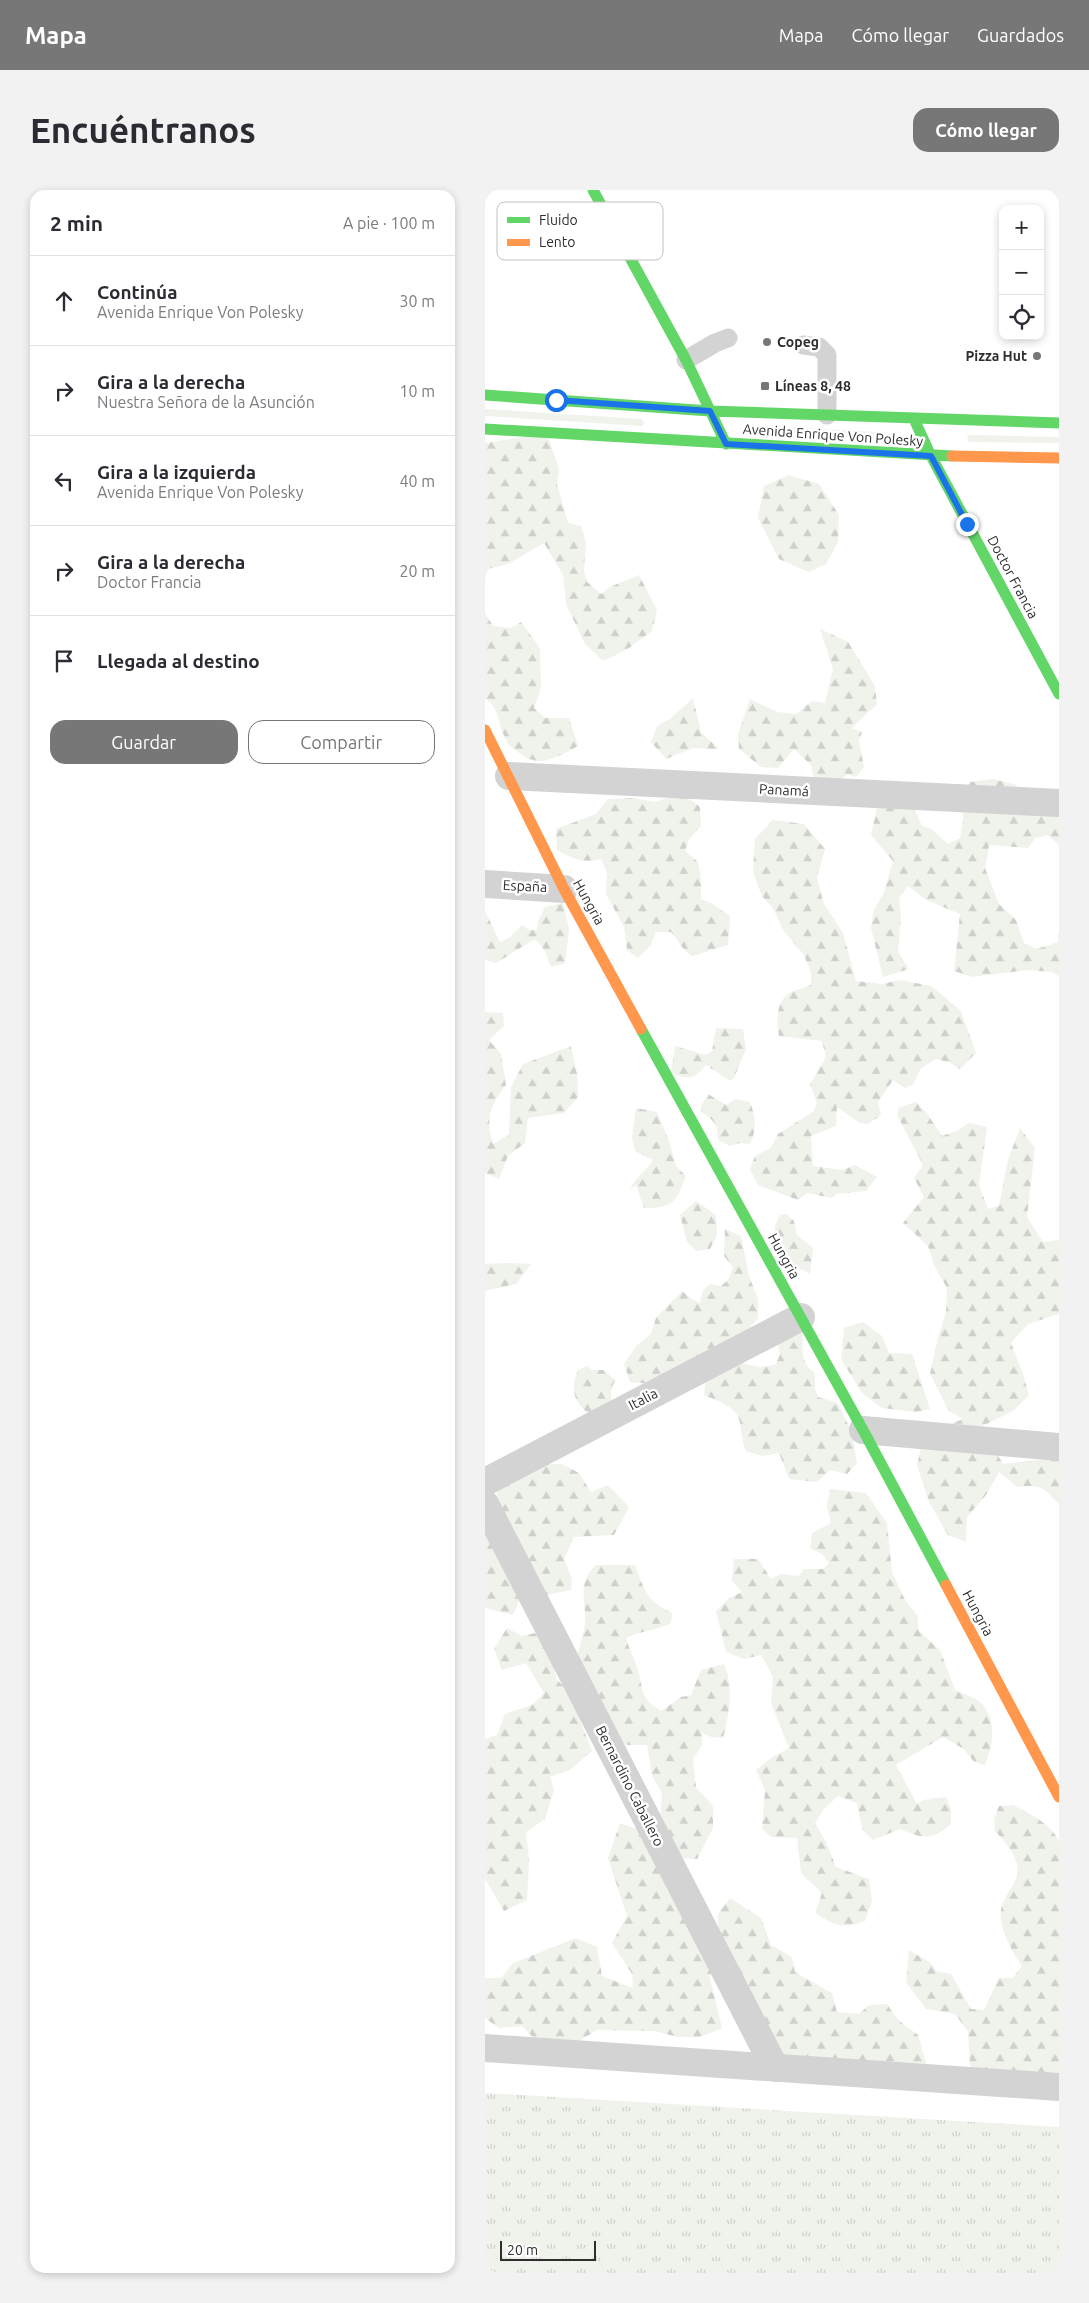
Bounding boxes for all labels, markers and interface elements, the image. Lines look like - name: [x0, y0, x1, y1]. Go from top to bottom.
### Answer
- text: Mapa: [25, 22, 87, 49]
- text: Mapa: [779, 25, 824, 45]
- text: Cómo llegar: [852, 25, 949, 45]
- text: Guardados: [977, 25, 1064, 45]
- button: Cómo llegar: [913, 108, 1059, 152]
- text: Encuéntranos: [30, 110, 256, 150]
- legend: [497, 202, 663, 260]
- map controls: [999, 205, 1044, 340]
- button: +: [999, 205, 1044, 250]
- text: 2 min: [50, 211, 103, 235]
- text: Fluido: [539, 212, 578, 228]
- text: A pie · 100 m: [343, 214, 435, 232]
- text: Lento: [539, 234, 576, 250]
- button: −: [999, 250, 1044, 295]
- text: Continúa: [97, 281, 178, 303]
- icon: ahead: [50, 287, 78, 315]
- text: 30 m: [399, 292, 435, 310]
- button: locate: [999, 295, 1044, 340]
- text: Avenida Enrique Von Polesky: [97, 303, 303, 321]
- place label: Copeg: [777, 334, 819, 350]
- marker: Copeg: [761, 336, 773, 348]
- place label: Pizza Hut: [965, 348, 1027, 364]
- marker: Pizza Hut: [1031, 350, 1043, 362]
- text: Gira a la derecha: [97, 371, 245, 393]
- icon: right: [50, 377, 78, 405]
- place label: Líneas 8, 48: [775, 378, 851, 394]
- marker: Líneas 8, 48: [759, 380, 771, 392]
- text: 10 m: [399, 382, 435, 400]
- route start: [545, 389, 568, 412]
- text: Nuestra Señora de la Asunción: [97, 393, 315, 411]
- street label: Avenida Enrique Von Polesky: [742, 421, 924, 449]
- text: Gira a la izquierda: [97, 461, 256, 483]
- icon: left: [50, 467, 78, 495]
- text: 40 m: [399, 472, 435, 490]
- text: Avenida Enrique Von Polesky: [97, 483, 303, 501]
- route end: [956, 513, 979, 536]
- street label: Doctor Francia: [984, 533, 1042, 621]
- text: Gira a la derecha: [97, 551, 245, 573]
- icon: right: [50, 557, 78, 585]
- text: 20 m: [399, 562, 435, 580]
- text: Doctor Francia: [97, 573, 202, 591]
- icon: arrive: [50, 647, 78, 675]
- text: Llegada al destino: [97, 650, 260, 672]
- button: Guardar: [50, 720, 238, 764]
- button: Compartir: [248, 720, 435, 764]
- street label: Panamá: [759, 781, 809, 799]
- street label: Hungria: [570, 876, 608, 928]
- street label: España: [502, 877, 548, 895]
- street label: Hungria: [765, 1230, 803, 1282]
- street label: Italia: [626, 1385, 660, 1413]
- street label: Hungria: [959, 1587, 997, 1639]
- street label: Bernardino Caballero: [593, 1723, 667, 1849]
- scale bar: [500, 2238, 596, 2261]
- text: 20 m: [507, 2242, 538, 2258]

